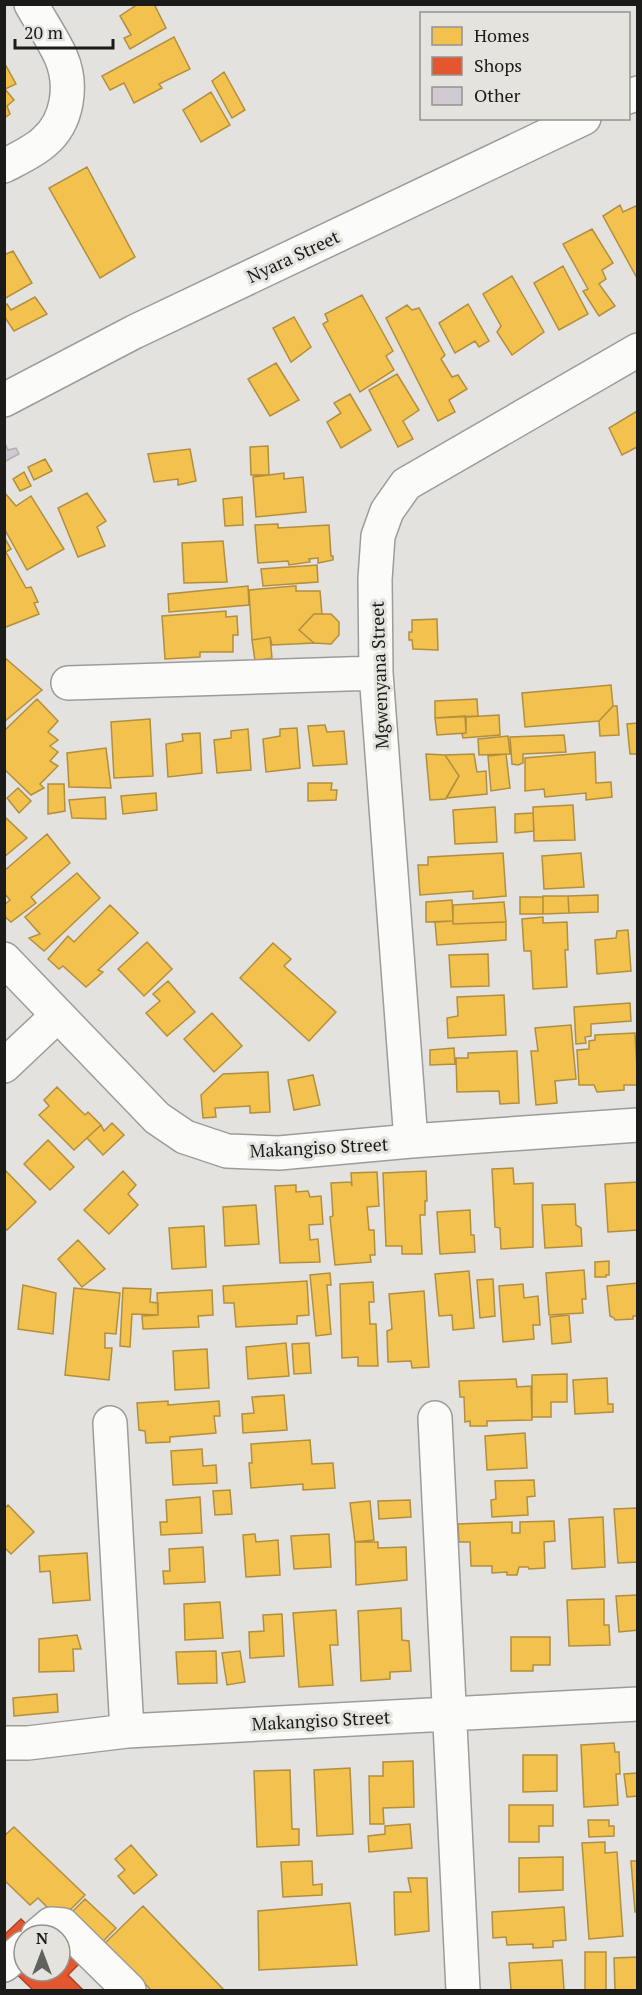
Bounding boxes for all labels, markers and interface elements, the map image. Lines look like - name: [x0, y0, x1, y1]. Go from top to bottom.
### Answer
- scale bar: [15, 12, 112, 50]
- legend: [420, 12, 630, 120]
- text: 20 m: [24, 20, 64, 44]
- text: Homes: [474, 23, 529, 47]
- text: Shops: [474, 53, 522, 77]
- text: Other: [474, 83, 521, 107]
- street label: Nyara Street: [243, 224, 344, 288]
- street label: Mgwenyana Street: [364, 600, 394, 749]
- street label: Makangiso Street: [249, 1131, 389, 1163]
- street label: Makangiso Street: [251, 1704, 391, 1736]
- north arrow: [12, 1923, 72, 1983]
- text: N: [36, 1927, 48, 1949]

